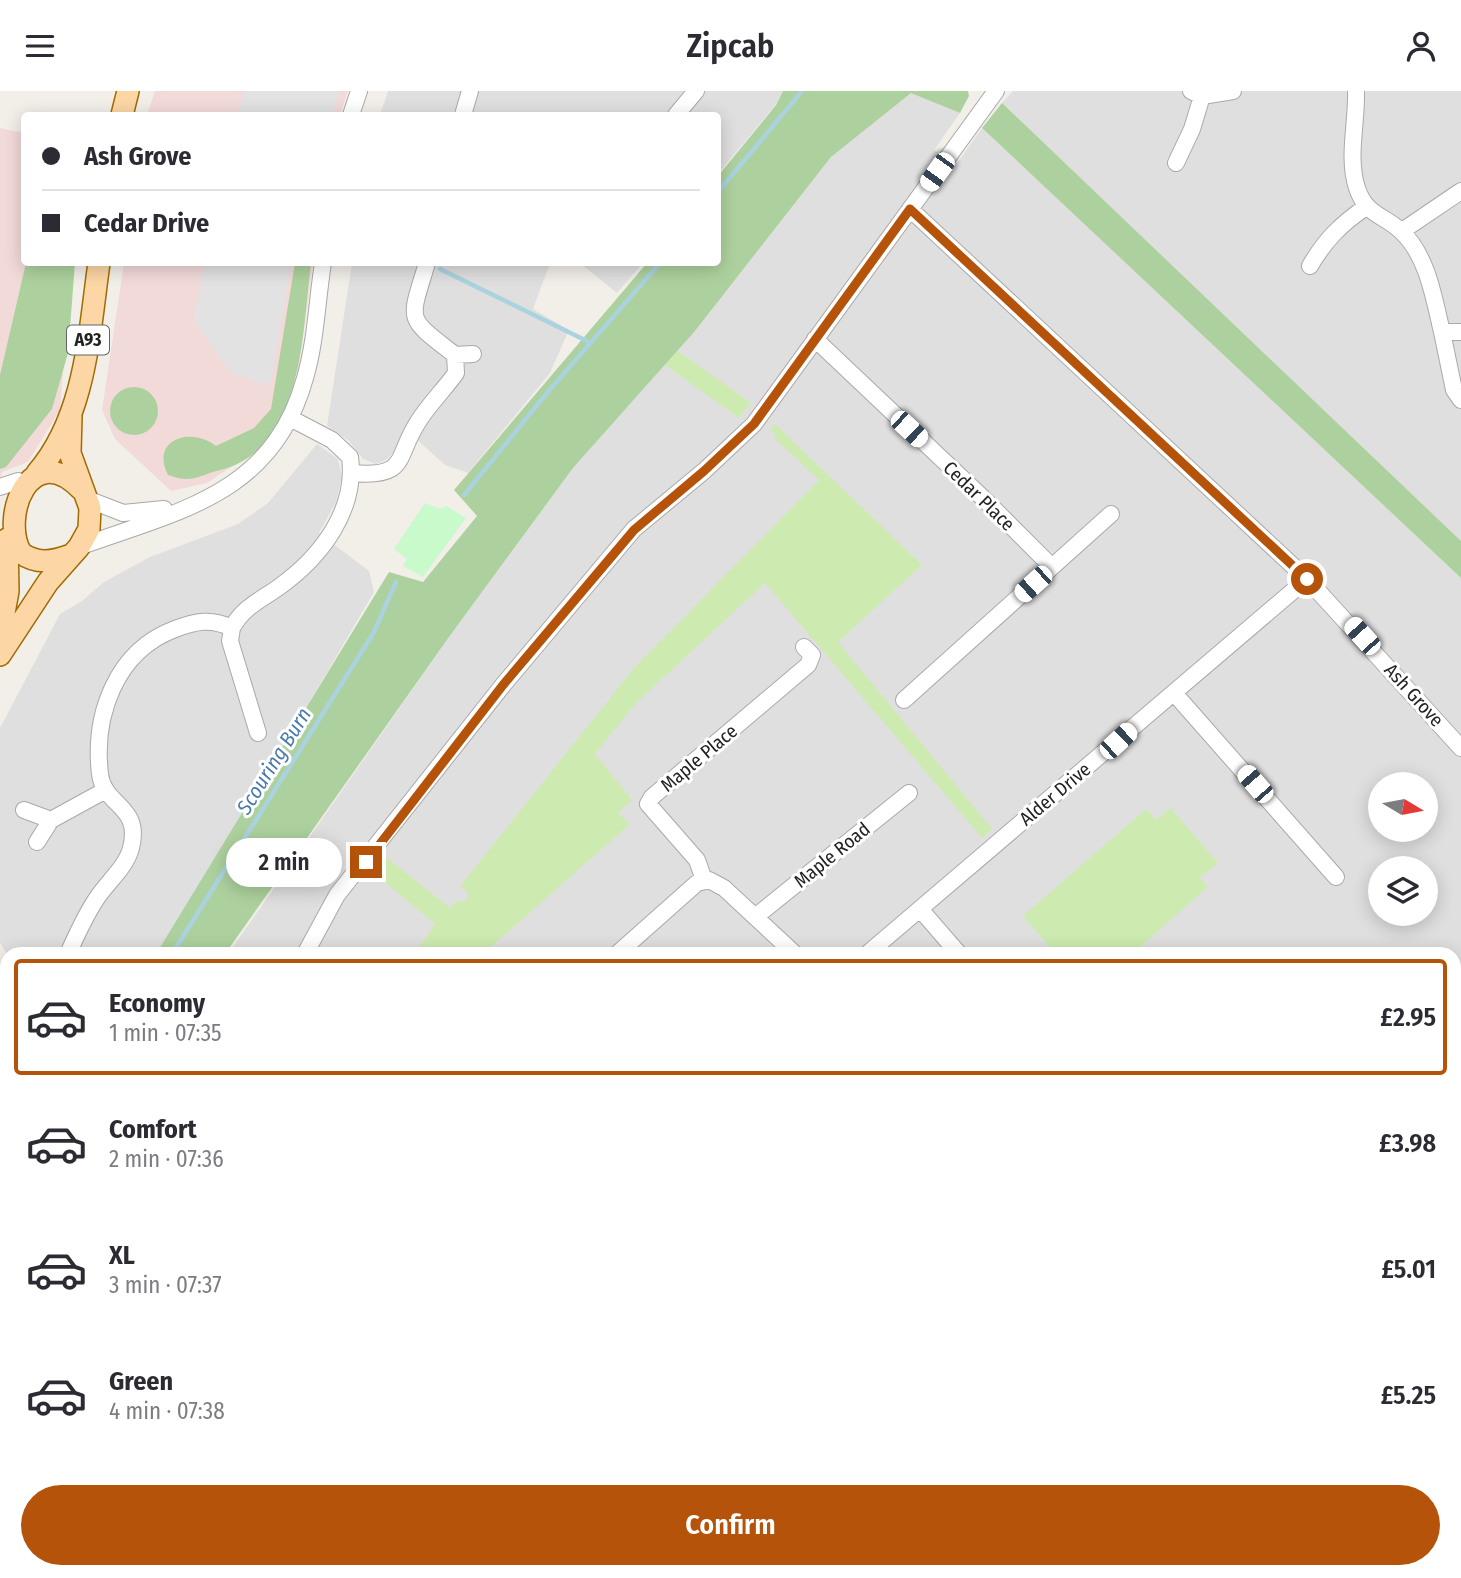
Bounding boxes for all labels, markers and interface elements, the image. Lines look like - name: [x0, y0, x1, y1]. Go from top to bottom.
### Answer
- icon: menu: [21, 27, 59, 65]
- text: Zipcab: [687, 27, 774, 65]
- icon: person: [1402, 27, 1440, 65]
- text: Ash Grove: [84, 141, 192, 172]
- car: [917, 149, 958, 195]
- text: Cedar Drive: [84, 208, 209, 239]
- road number: A93: [67, 325, 109, 355]
- car: [887, 407, 932, 451]
- street label: Cedar Place: [939, 456, 1019, 536]
- car: [1011, 562, 1056, 606]
- route start: [1291, 563, 1323, 595]
- car: [1341, 613, 1384, 659]
- street label: Ash Grove: [1380, 659, 1448, 731]
- water label: Scouring Burn: [230, 703, 317, 820]
- street label: Maple Place: [656, 719, 742, 797]
- car: [1096, 719, 1141, 763]
- street label: Alder Drive: [1015, 758, 1095, 830]
- car: [1234, 761, 1277, 807]
- north arrow: [1368, 772, 1438, 842]
- map controls: [1368, 772, 1438, 926]
- street label: Maple Road: [789, 817, 875, 893]
- callout: 2 min: [226, 837, 342, 887]
- route end: [350, 846, 382, 878]
- text: 2 min: [258, 848, 310, 876]
- button: layers: [1368, 856, 1438, 926]
- icon: car: [25, 986, 88, 1049]
- text: Economy: [109, 988, 205, 1019]
- text: £2.95: [1380, 1002, 1436, 1033]
- text: 1 min · 07:35: [109, 1019, 222, 1047]
- icon: car: [25, 1112, 88, 1175]
- text: Comfort: [109, 1114, 197, 1145]
- text: £3.98: [1379, 1128, 1436, 1159]
- text: 2 min · 07:36: [109, 1145, 224, 1173]
- icon: car: [25, 1238, 88, 1301]
- text: XL: [109, 1240, 135, 1271]
- text: £5.01: [1381, 1254, 1436, 1285]
- text: 3 min · 07:37: [109, 1271, 222, 1299]
- icon: car: [25, 1364, 88, 1427]
- text: Green: [109, 1366, 173, 1397]
- text: £5.25: [1381, 1380, 1436, 1411]
- text: 4 min · 07:38: [109, 1397, 225, 1425]
- button: Confirm: [21, 1485, 1440, 1565]

